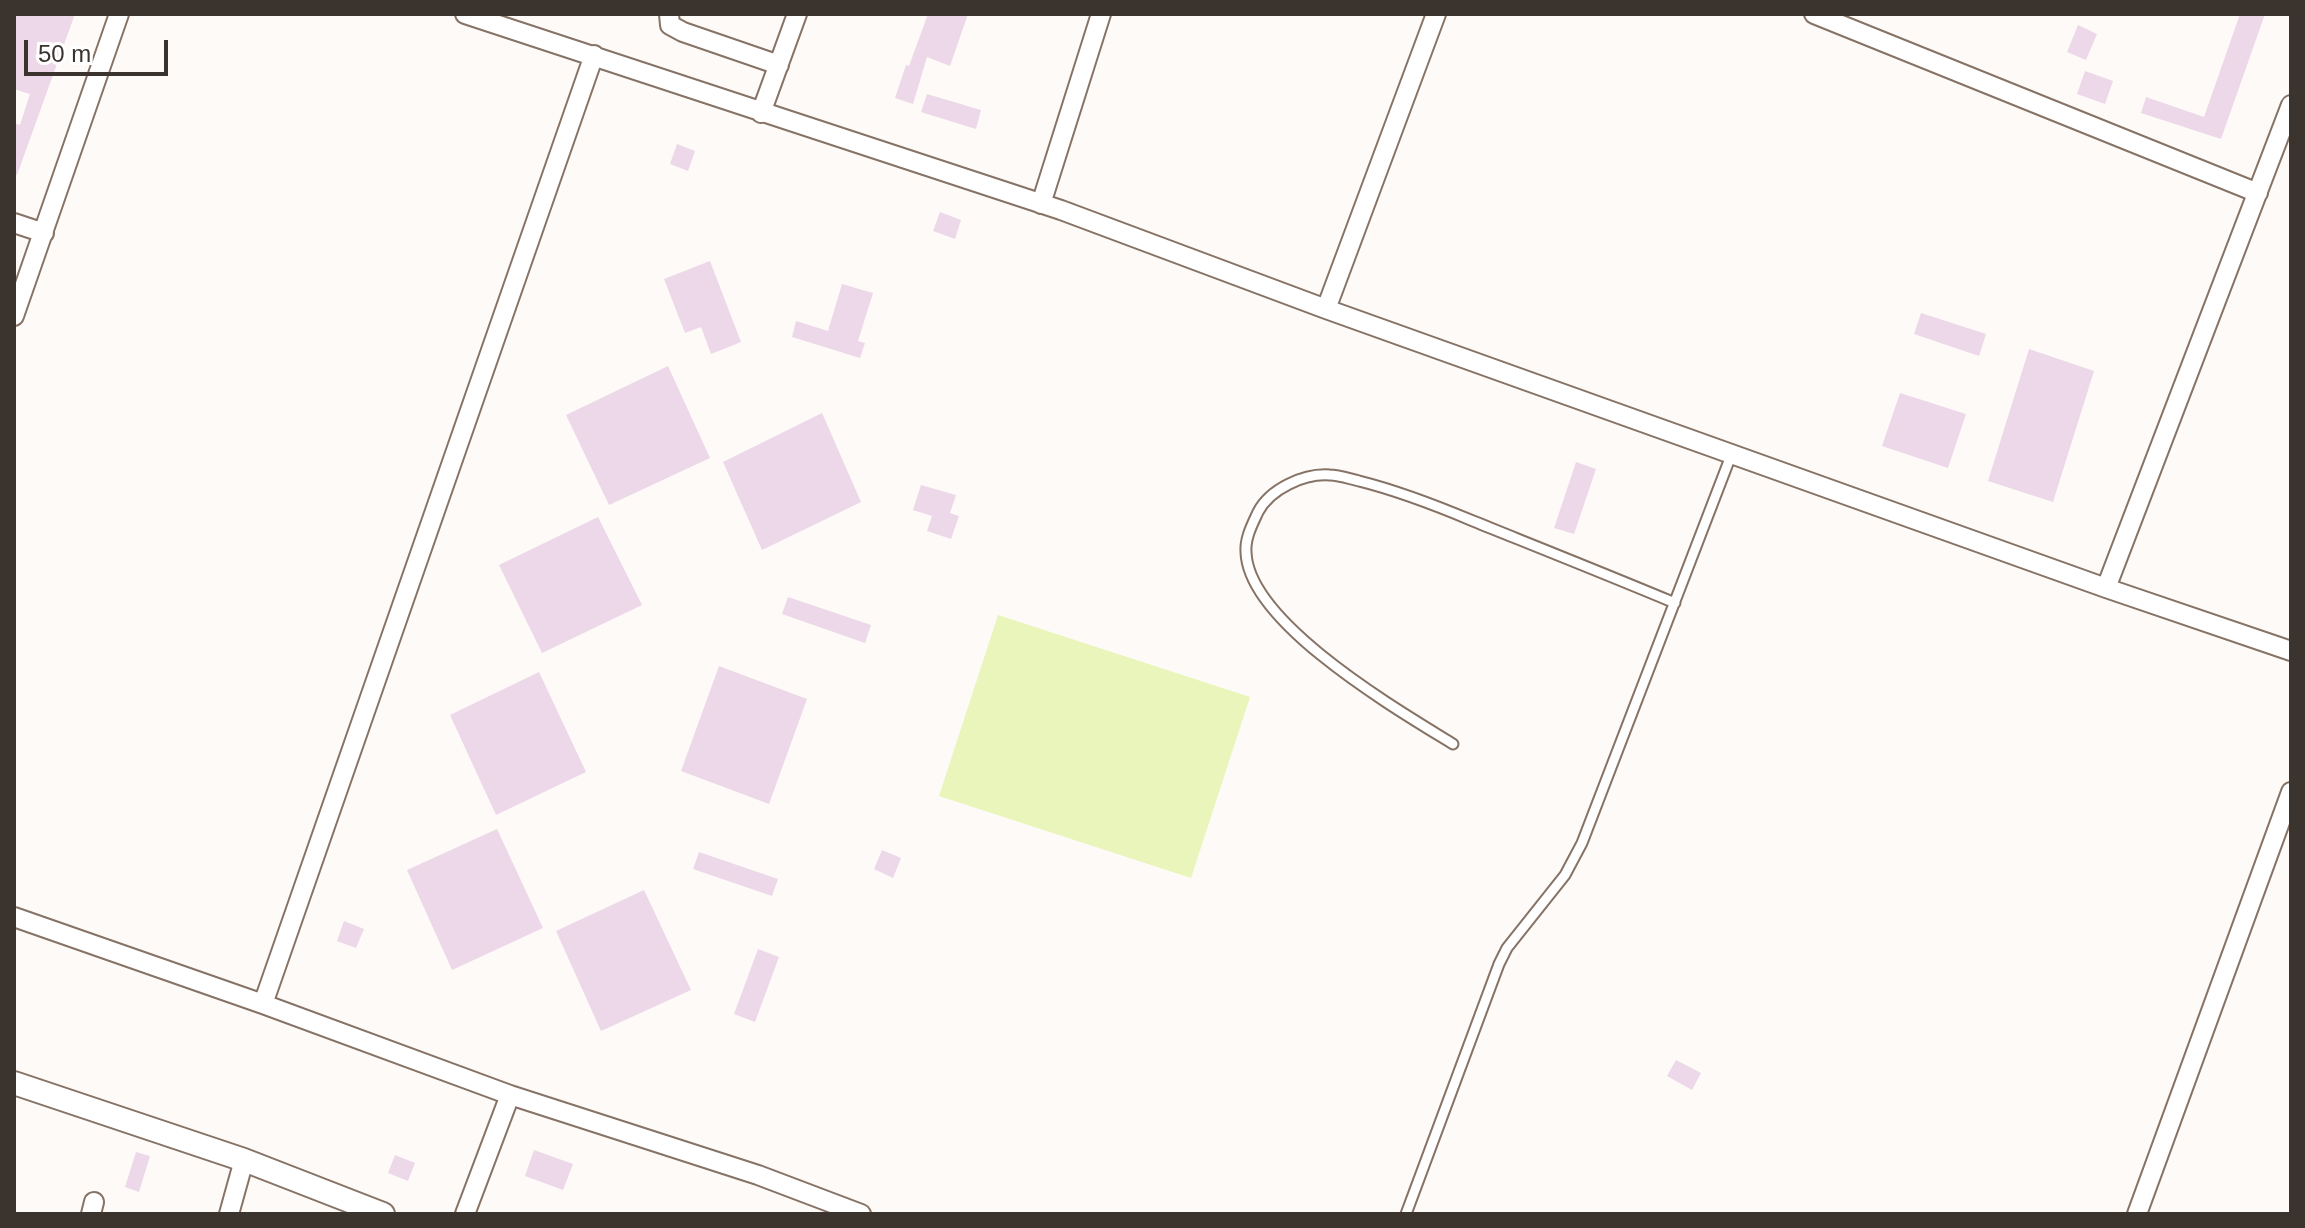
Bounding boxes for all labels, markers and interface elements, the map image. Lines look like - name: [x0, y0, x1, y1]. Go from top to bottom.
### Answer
- scale bar: [28, 24, 172, 74]
- text: 50 m: [38, 40, 91, 67]

